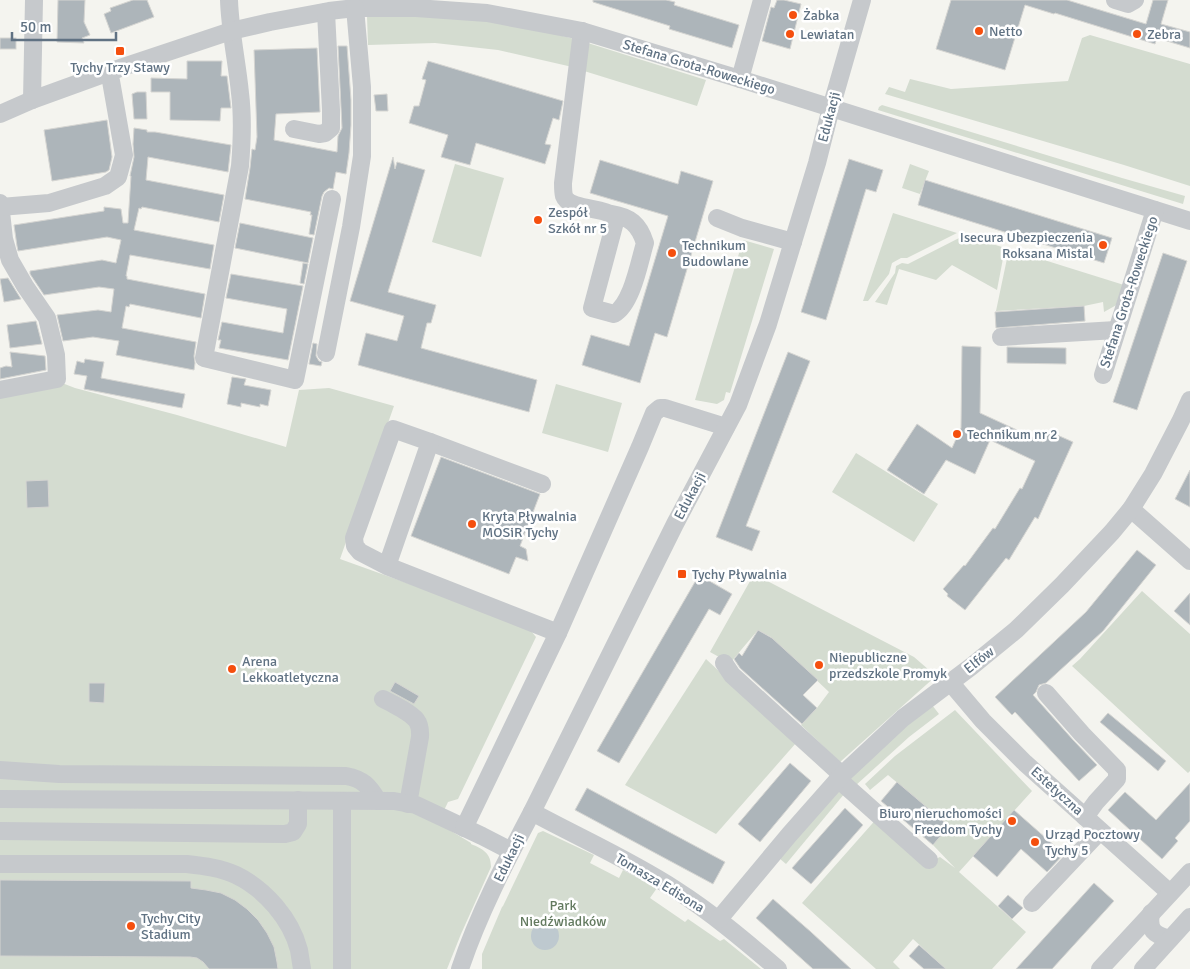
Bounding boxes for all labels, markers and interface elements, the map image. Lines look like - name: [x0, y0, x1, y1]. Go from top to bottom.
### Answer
- place label: Żabka: [803, 7, 839, 24]
- marker: Żabka: [787, 9, 799, 21]
- scale bar: [12, 10, 116, 42]
- text: 50 m: [20, 18, 51, 36]
- place label: Netto: [989, 23, 1022, 40]
- marker: Netto: [973, 25, 985, 37]
- place label: Lewiatan: [800, 26, 854, 43]
- place label: Zebra: [1147, 26, 1181, 43]
- marker: Lewiatan: [784, 28, 796, 40]
- marker: Zebra: [1131, 28, 1143, 40]
- street label: Stefana Grota-Roweckiego: [621, 36, 777, 98]
- marker: Tychy Trzy Stawy: [114, 45, 126, 57]
- place label: Tychy Trzy Stawy: [70, 59, 170, 76]
- street label: Edukacji: [814, 90, 844, 144]
- place label: Zespół Szkół nr 5: [548, 204, 607, 237]
- marker: Zespół Szkół nr 5: [532, 214, 544, 226]
- street label: Stefana Grota-Roweckiego: [1096, 214, 1162, 370]
- place label: Isecura Ubezpieczenia Roksana Mistal: [960, 229, 1093, 262]
- place label: Technikum Budowlane: [682, 237, 749, 270]
- marker: Isecura Ubezpieczenia Roksana Mistal: [1097, 239, 1109, 251]
- marker: Technikum Budowlane: [666, 247, 678, 259]
- place label: Technikum nr 2: [967, 426, 1058, 443]
- marker: Technikum nr 2: [951, 428, 963, 440]
- street label: Edukacji: [670, 469, 710, 523]
- place label: Kryta Pływalnia MOSiR Tychy: [482, 508, 577, 541]
- marker: Kryta Pływalnia MOSiR Tychy: [466, 518, 478, 530]
- place label: Tychy Pływalnia: [692, 566, 787, 583]
- marker: Tychy Pływalnia: [676, 568, 688, 580]
- street label: Elfów: [960, 643, 998, 677]
- place label: Niepubliczne przedszkole Promyk: [829, 649, 947, 682]
- place label: Arena Lekkoatletyczna: [242, 653, 339, 686]
- marker: Niepubliczne przedszkole Promyk: [813, 659, 825, 671]
- marker: Arena Lekkoatletyczna: [226, 663, 238, 675]
- street label: Estetyczna: [1027, 763, 1087, 819]
- place label: Biuro nieruchomości Freedom Tychy: [879, 805, 1002, 838]
- marker: Biuro nieruchomości Freedom Tychy: [1006, 815, 1018, 827]
- place label: Urząd Pocztowy Tychy 5: [1045, 826, 1140, 859]
- street label: Edukacji: [490, 831, 528, 885]
- marker: Urząd Pocztowy Tychy 5: [1029, 836, 1041, 848]
- street label: Tomasza Edisona: [612, 850, 708, 916]
- park label: Park Niedźwiadków: [520, 897, 606, 930]
- place label: Tychy City Stadium: [141, 910, 201, 943]
- marker: Tychy City Stadium: [125, 920, 137, 932]

